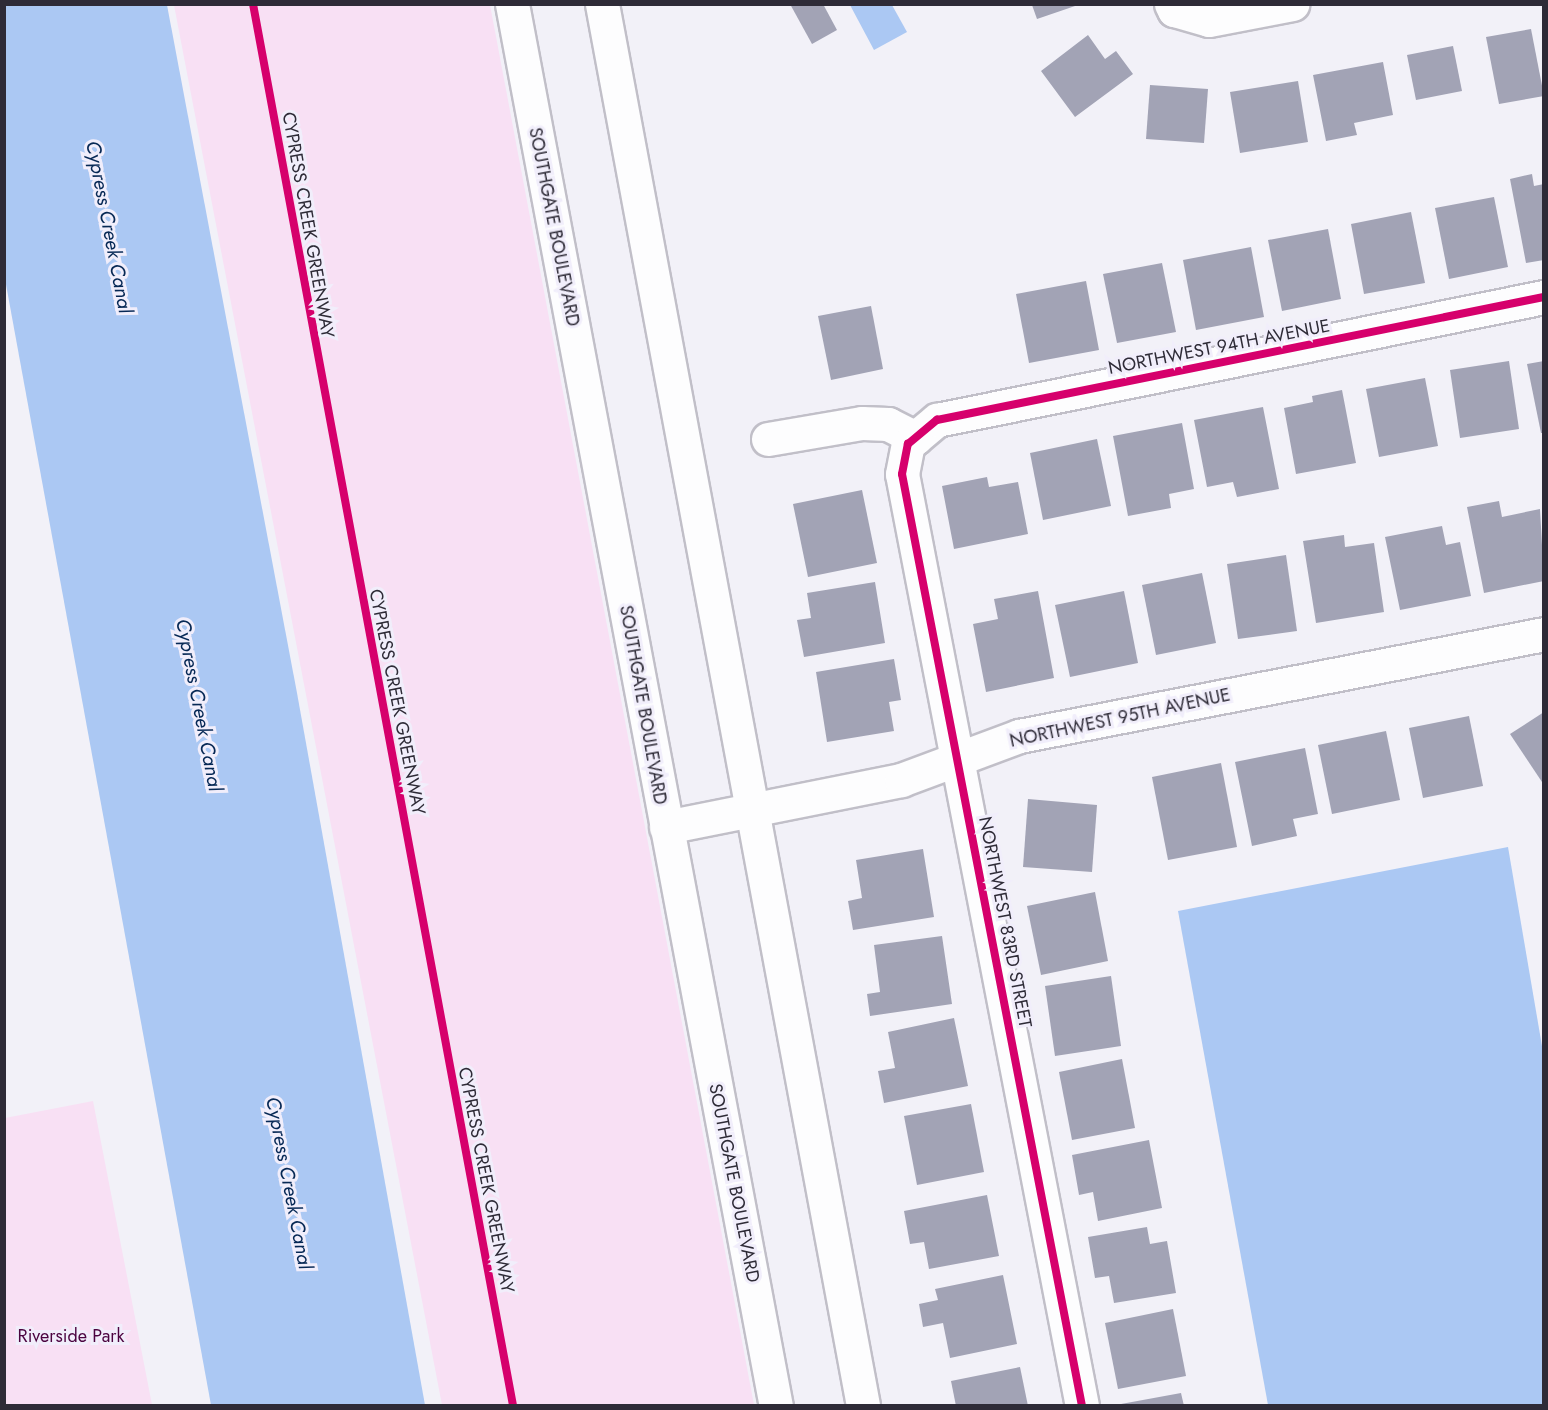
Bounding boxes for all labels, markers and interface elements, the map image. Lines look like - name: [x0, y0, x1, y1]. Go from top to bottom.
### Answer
- street label: CYPRESS CREEK GREENWAY: [277, 110, 339, 340]
- street label: SOUTHGATE BOULEVARD: [524, 126, 584, 328]
- water label: Cypress Creek Canal: [81, 139, 137, 315]
- street label: NORTHWEST 94TH AVENUE: [1106, 315, 1332, 379]
- street label: CYPRESS CREEK GREENWAY: [365, 587, 429, 817]
- street label: SOUTHGATE BOULEVARD: [615, 604, 671, 806]
- water label: Cypress Creek Canal: [171, 617, 227, 793]
- street label: NORTHWEST 95TH AVENUE: [1008, 684, 1232, 752]
- street label: NORTHWEST 83RD STREET: [974, 815, 1036, 1029]
- street label: CYPRESS CREEK GREENWAY: [454, 1065, 518, 1295]
- street label: SOUTHGATE BOULEVARD: [704, 1082, 764, 1284]
- water label: Cypress Creek Canal: [261, 1095, 317, 1271]
- park label: Riverside Park: [18, 1325, 124, 1347]

